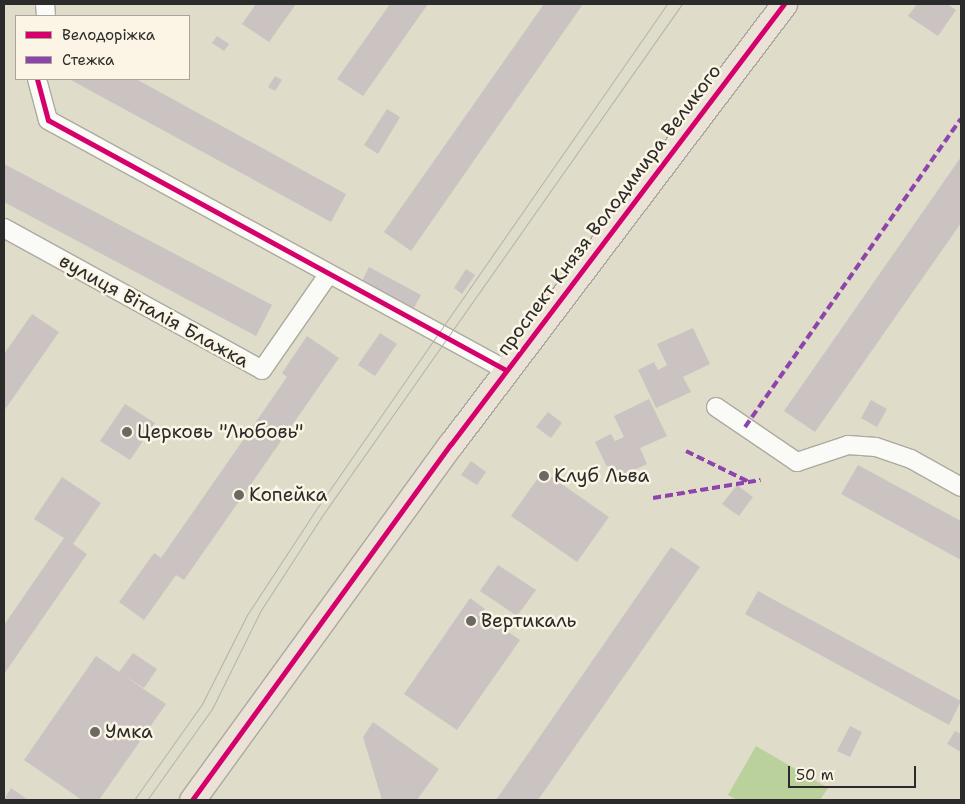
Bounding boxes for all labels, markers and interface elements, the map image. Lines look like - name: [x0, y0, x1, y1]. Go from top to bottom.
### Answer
- legend: [15, 15, 190, 80]
- text: Велодоріжка: [62, 25, 155, 45]
- text: Стежка: [62, 50, 114, 70]
- street label: проспект Князя Володимира Великого: [492, 60, 726, 360]
- street label: вулиця Віталія Блажка: [55, 249, 253, 373]
- place label: Церковь "Любовь": [137, 421, 303, 443]
- marker: Церковь "Любовь": [121, 426, 133, 438]
- place label: Клуб Льва: [554, 465, 649, 487]
- marker: Клуб Льва: [538, 470, 550, 482]
- place label: Копейка: [249, 484, 327, 506]
- marker: Копейка: [233, 489, 245, 501]
- place label: Вертикаль: [481, 610, 576, 632]
- marker: Вертикаль: [465, 615, 477, 627]
- place label: Умка: [105, 721, 153, 743]
- marker: Умка: [89, 726, 101, 738]
- scale bar: [790, 756, 918, 788]
- text: 50 m: [796, 765, 834, 785]

